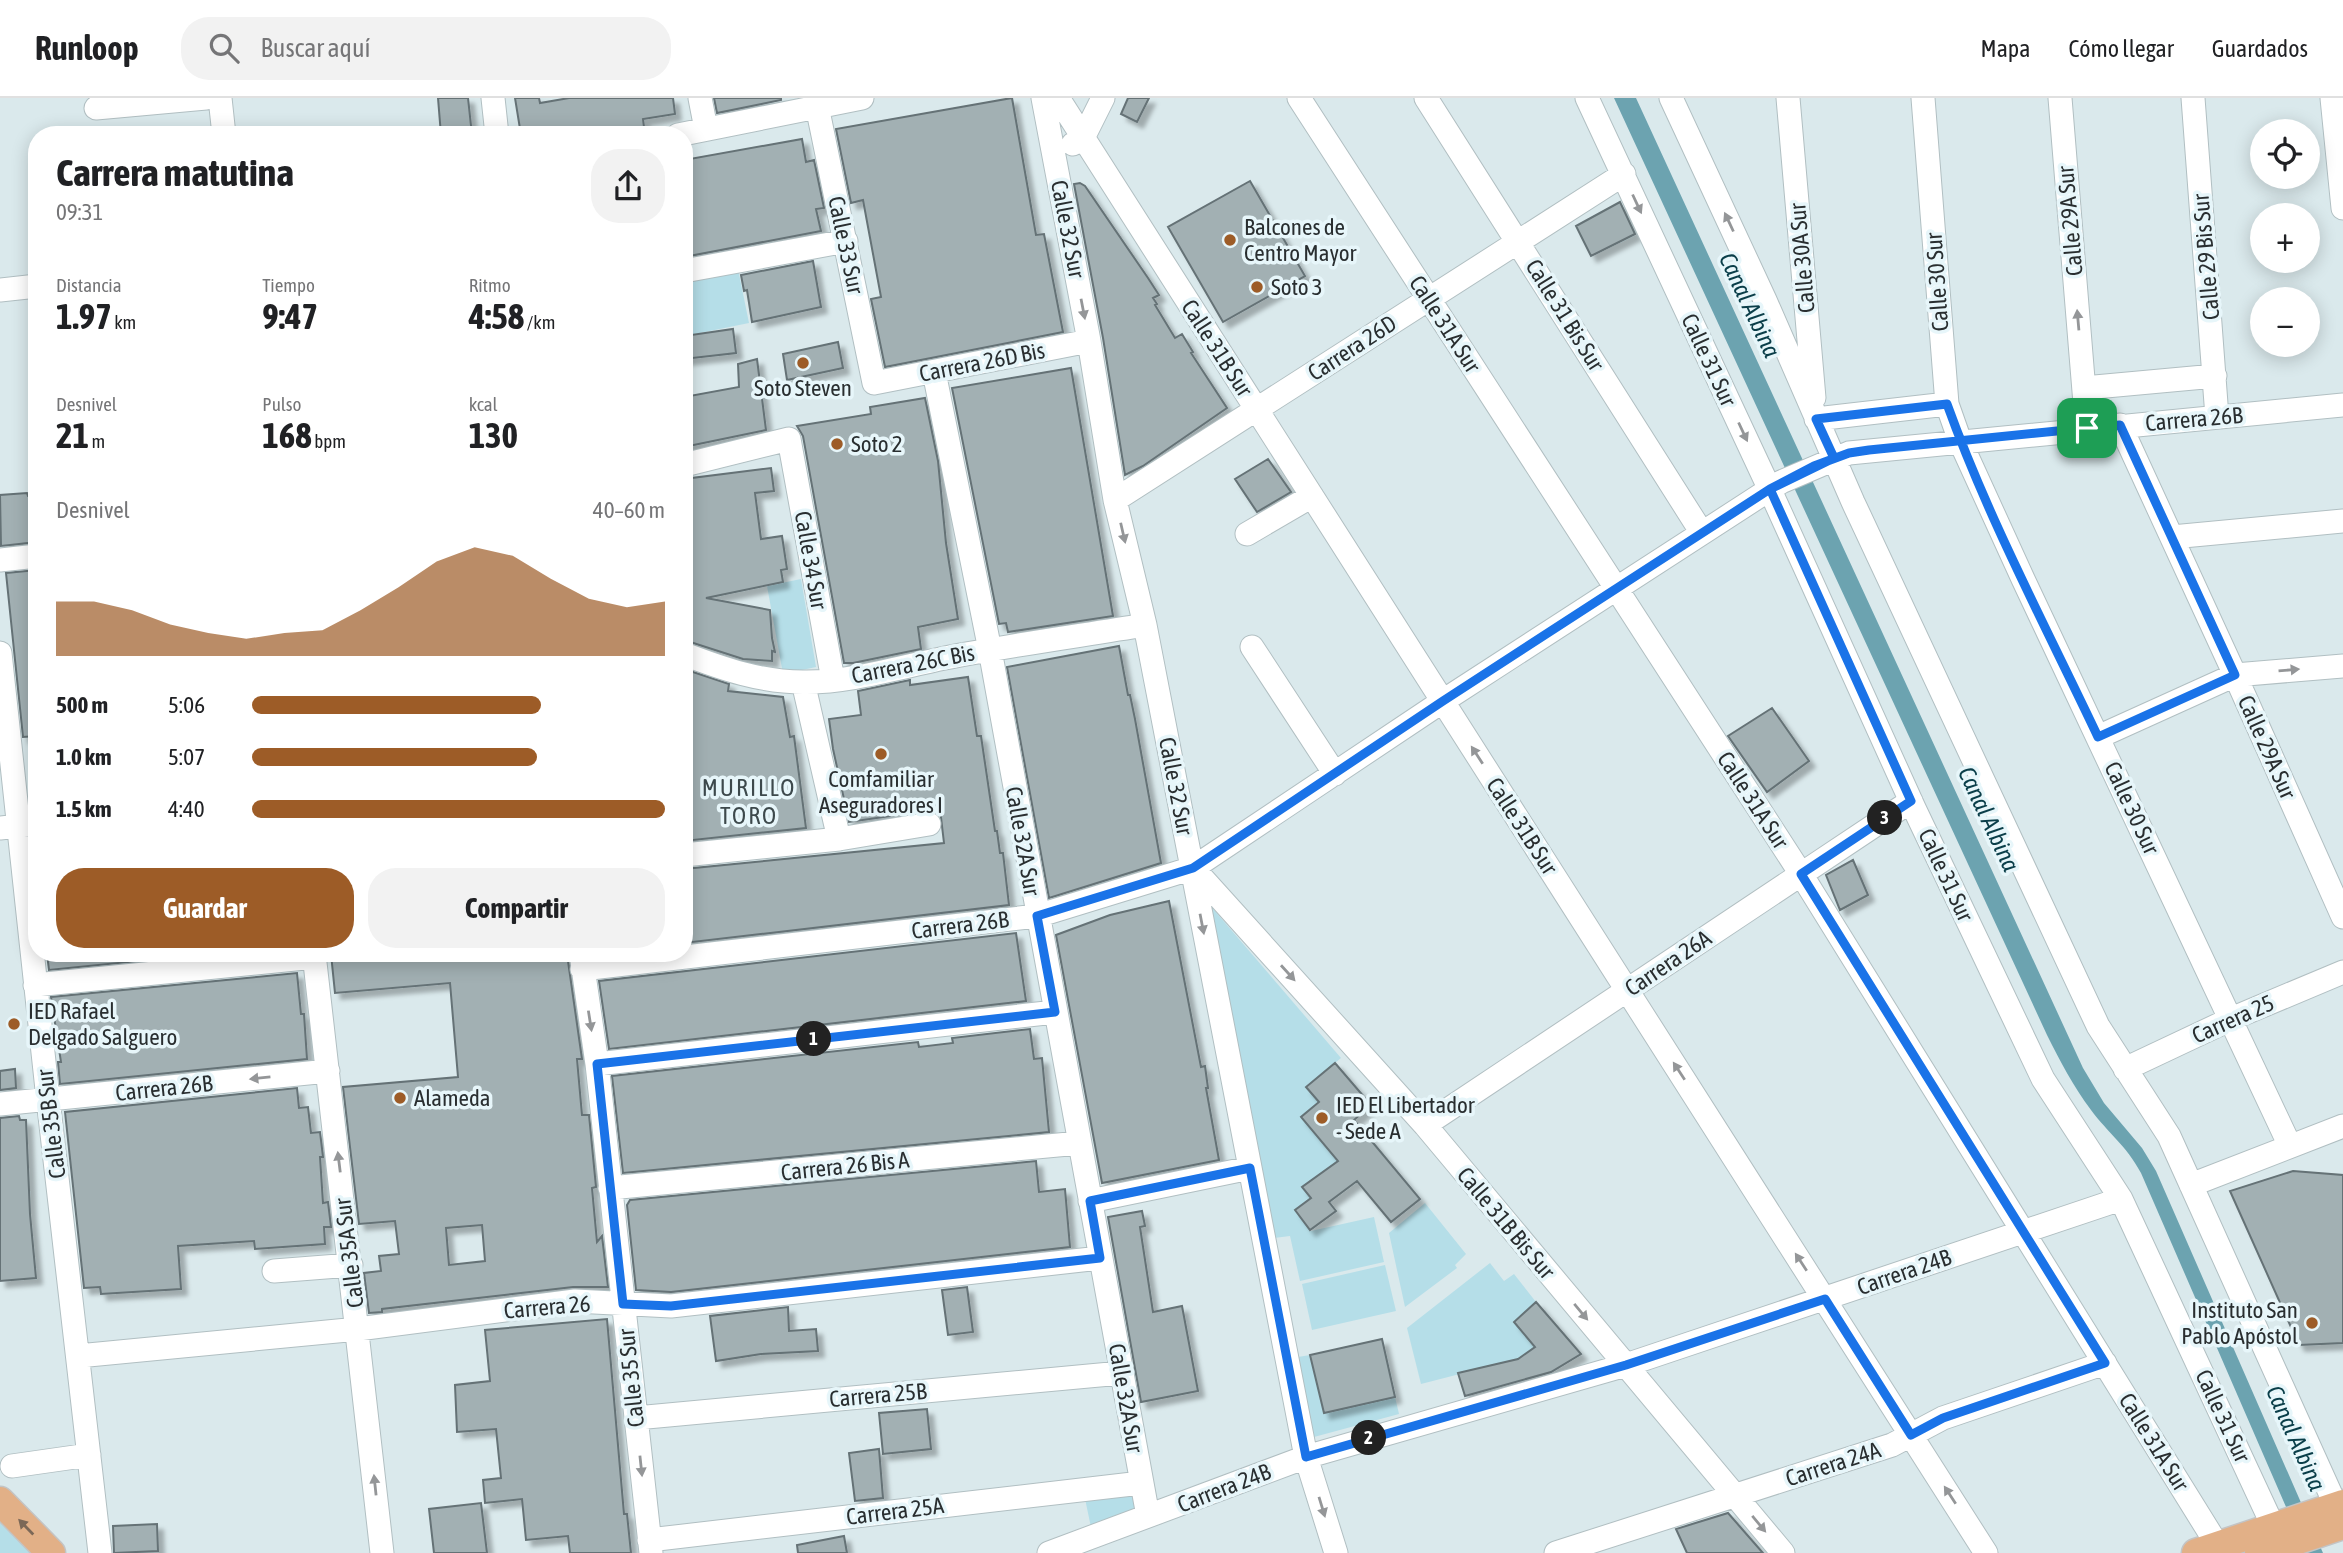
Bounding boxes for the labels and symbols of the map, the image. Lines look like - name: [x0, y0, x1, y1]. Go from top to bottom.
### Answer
- street label: Calle 29A Sur: [2052, 164, 2088, 277]
- street label: Calle 32 Sur: [1046, 178, 1090, 281]
- street label: Calle 29 Bis Sur: [2187, 192, 2224, 321]
- street label: Calle 33 Sur: [823, 194, 869, 297]
- one-way arrow: [1631, 194, 1643, 214]
- street label: Calle 30A Sur: [1784, 201, 1820, 314]
- one-way arrow: [1723, 212, 1734, 232]
- place label: Balcones de Centro Mayor: [1244, 214, 1357, 266]
- street label: Calle 30 Sur: [1920, 231, 1953, 332]
- marker: Balcones de Centro Mayor: [1222, 232, 1238, 248]
- water label: Canal Albina: [1714, 248, 1786, 362]
- street label: Calle 31 Bis Sur: [1520, 255, 1610, 377]
- street label: Calle 31A Sur: [1404, 271, 1487, 378]
- place label: Soto 3: [1271, 274, 1323, 300]
- marker: Soto 3: [1249, 279, 1265, 295]
- street label: Calle 31B Sur: [1176, 295, 1258, 402]
- one-way arrow: [1078, 298, 1089, 320]
- one-way arrow: [2072, 309, 2083, 331]
- street label: Carrera 26D: [1303, 310, 1401, 386]
- street label: Calle 31 Sur: [1676, 310, 1742, 411]
- street label: Carrera 26D Bis: [917, 337, 1047, 387]
- marker: Soto Steven: [795, 355, 811, 371]
- place label: Soto Steven: [754, 375, 852, 401]
- pin: [2057, 398, 2117, 458]
- street label: Carrera 26B: [2144, 402, 2244, 436]
- one-way arrow: [1738, 422, 1749, 443]
- place label: Soto 2: [851, 431, 903, 457]
- marker: Soto 2: [829, 436, 845, 452]
- street label: Calle 34 Sur: [790, 509, 833, 612]
- one-way arrow: [1118, 522, 1129, 544]
- street label: Carrera 26C Bis: [849, 639, 977, 689]
- one-way arrow: [2278, 664, 2300, 675]
- street label: Calle 29A Sur: [2233, 691, 2302, 804]
- street label: Calle 32 Sur: [1154, 735, 1198, 838]
- one-way arrow: [1471, 745, 1484, 764]
- marker: Comfamiliar Aseguradores I: [873, 746, 889, 762]
- street label: Calle 31A Sur: [1712, 747, 1795, 854]
- street label: Calle 30 Sur: [2099, 758, 2165, 859]
- water label: Canal Albina: [1953, 762, 2025, 876]
- place label: Comfamiliar Aseguradores I: [819, 766, 943, 818]
- street label: Calle 31B Sur: [1481, 773, 1563, 880]
- district label: MURILLO TORO: [702, 774, 796, 829]
- street label: Calle 32A Sur: [1001, 784, 1046, 899]
- pin: 3: [1868, 800, 1902, 836]
- street label: Calle 31 Sur: [1913, 825, 1979, 926]
- street label: Carrera 26B: [910, 906, 1010, 944]
- one-way arrow: [1197, 913, 1208, 935]
- street label: Carrera 26A: [1620, 924, 1717, 1001]
- one-way arrow: [1280, 964, 1296, 982]
- street label: Carrera 25: [2188, 989, 2278, 1049]
- place label: IED Rafael Delgado Salguero: [28, 998, 177, 1050]
- one-way arrow: [585, 1010, 596, 1032]
- marker: IED Rafael Delgado Salguero: [6, 1016, 22, 1032]
- pin: 1: [796, 1021, 832, 1056]
- one-way arrow: [1672, 1061, 1685, 1080]
- street label: Calle 35B Sur: [31, 1067, 71, 1180]
- street label: Carrera 26B: [114, 1070, 214, 1106]
- one-way arrow: [249, 1073, 271, 1084]
- place label: Alameda: [414, 1085, 491, 1111]
- marker: Alameda: [392, 1090, 408, 1106]
- place label: IED El Libertador - Sede A: [1336, 1092, 1476, 1144]
- marker: IED El Libertador - Sede A: [1314, 1110, 1330, 1126]
- street label: Carrera 26 Bis A: [780, 1146, 911, 1186]
- one-way arrow: [333, 1150, 344, 1172]
- street label: Calle 31B Bis Sur: [1452, 1162, 1561, 1285]
- street label: Calle 35A Sur: [329, 1196, 369, 1309]
- street label: Carrera 24B: [1854, 1244, 1955, 1300]
- one-way arrow: [1794, 1253, 1807, 1272]
- street label: Carrera 26: [503, 1290, 591, 1324]
- place label: Instituto San Pablo Apóstol: [2181, 1297, 2298, 1349]
- one-way arrow: [1573, 1303, 1589, 1321]
- marker: Instituto San Pablo Apóstol: [2304, 1315, 2320, 1331]
- street label: Calle 35 Sur: [613, 1326, 649, 1429]
- street label: Calle 32A Sur: [1104, 1341, 1149, 1456]
- street label: Calle 31 Sur: [2190, 1366, 2256, 1467]
- street label: Carrera 25B: [828, 1378, 928, 1412]
- water label: Canal Albina: [2261, 1381, 2331, 1495]
- street label: Calle 31A Sur: [2114, 1388, 2195, 1497]
- pin: 2: [1352, 1420, 1386, 1456]
- street label: Carrera 24A: [1782, 1436, 1884, 1492]
- one-way arrow: [635, 1456, 646, 1478]
- street label: Carrera 24B: [1174, 1458, 1274, 1518]
- one-way arrow: [369, 1474, 380, 1496]
- one-way arrow: [1943, 1486, 1956, 1505]
- street label: Carrera 25A: [845, 1492, 946, 1530]
- one-way arrow: [1317, 1497, 1327, 1518]
- one-way arrow: [1751, 1515, 1767, 1533]
- one-way arrow: [18, 1519, 34, 1536]

